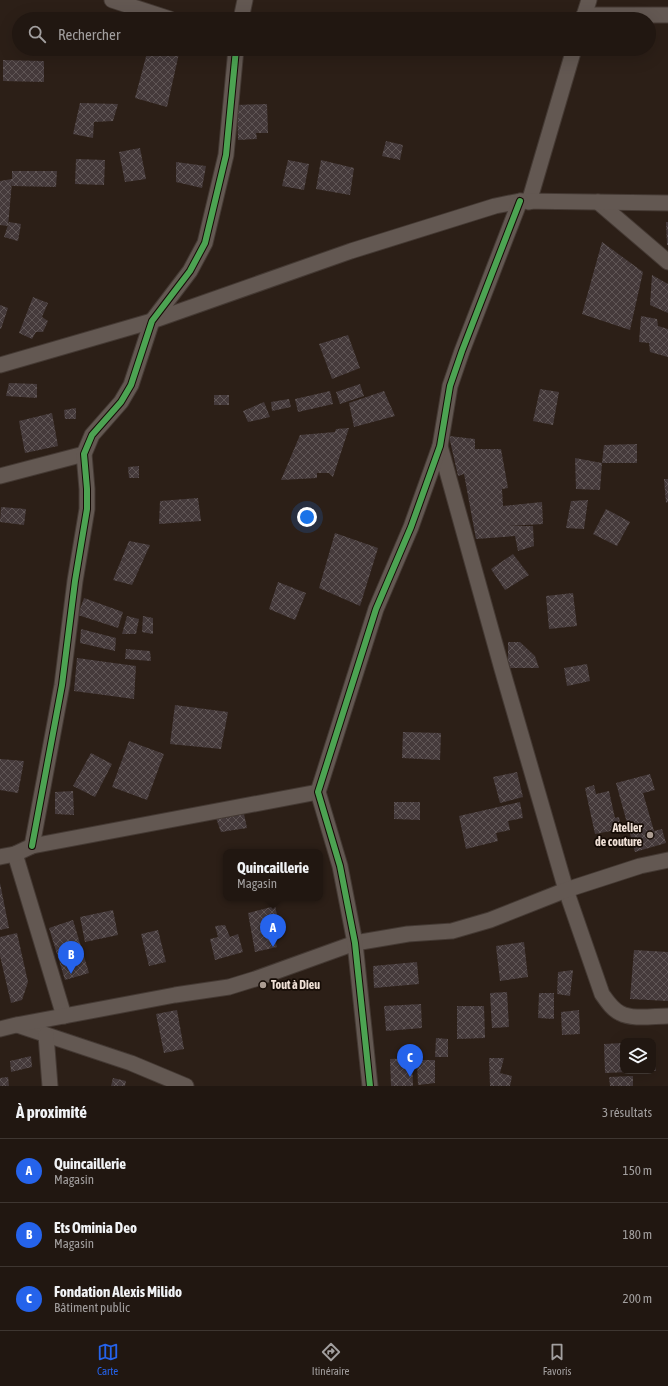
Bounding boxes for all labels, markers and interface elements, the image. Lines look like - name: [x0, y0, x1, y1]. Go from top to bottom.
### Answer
- search box: [12, 12, 656, 56]
- icon: search: [26, 23, 48, 45]
- text: Rechercher: [58, 26, 120, 43]
- your location: [297, 507, 317, 527]
- place label: Atelier de couture: [595, 821, 643, 849]
- marker: Atelier de couture: [645, 830, 655, 840]
- popup: [223, 849, 323, 901]
- text: Quincaillerie: [237, 859, 309, 876]
- text: Magasin: [237, 876, 277, 891]
- pin: A: [260, 914, 286, 947]
- pin: B: [58, 941, 84, 974]
- place label: Tout à Dieu: [271, 978, 320, 992]
- marker: Tout à Dieu: [258, 980, 268, 990]
- map controls: [620, 1038, 656, 1074]
- button: layers: [620, 1038, 656, 1074]
- pin: C: [397, 1044, 423, 1077]
- text: À proximité: [16, 1102, 87, 1122]
- text: 3 résultats: [602, 1105, 652, 1120]
- text: Quincaillerie: [54, 1155, 126, 1172]
- text: A: [26, 1163, 32, 1178]
- text: 150 m: [623, 1163, 652, 1178]
- text: Magasin: [54, 1172, 94, 1187]
- text: Ets Ominia Deo: [54, 1219, 137, 1236]
- text: B: [26, 1227, 32, 1242]
- text: 180 m: [623, 1227, 652, 1242]
- text: Magasin: [54, 1236, 94, 1251]
- text: Fondation Alexis Milido: [54, 1283, 182, 1300]
- text: C: [26, 1291, 32, 1306]
- text: 200 m: [623, 1291, 652, 1306]
- text: Bâtiment public: [54, 1300, 130, 1315]
- tab: Carte: [97, 1341, 119, 1377]
- tab: Itinéraire: [312, 1341, 350, 1377]
- tab: Favoris: [543, 1341, 571, 1377]

